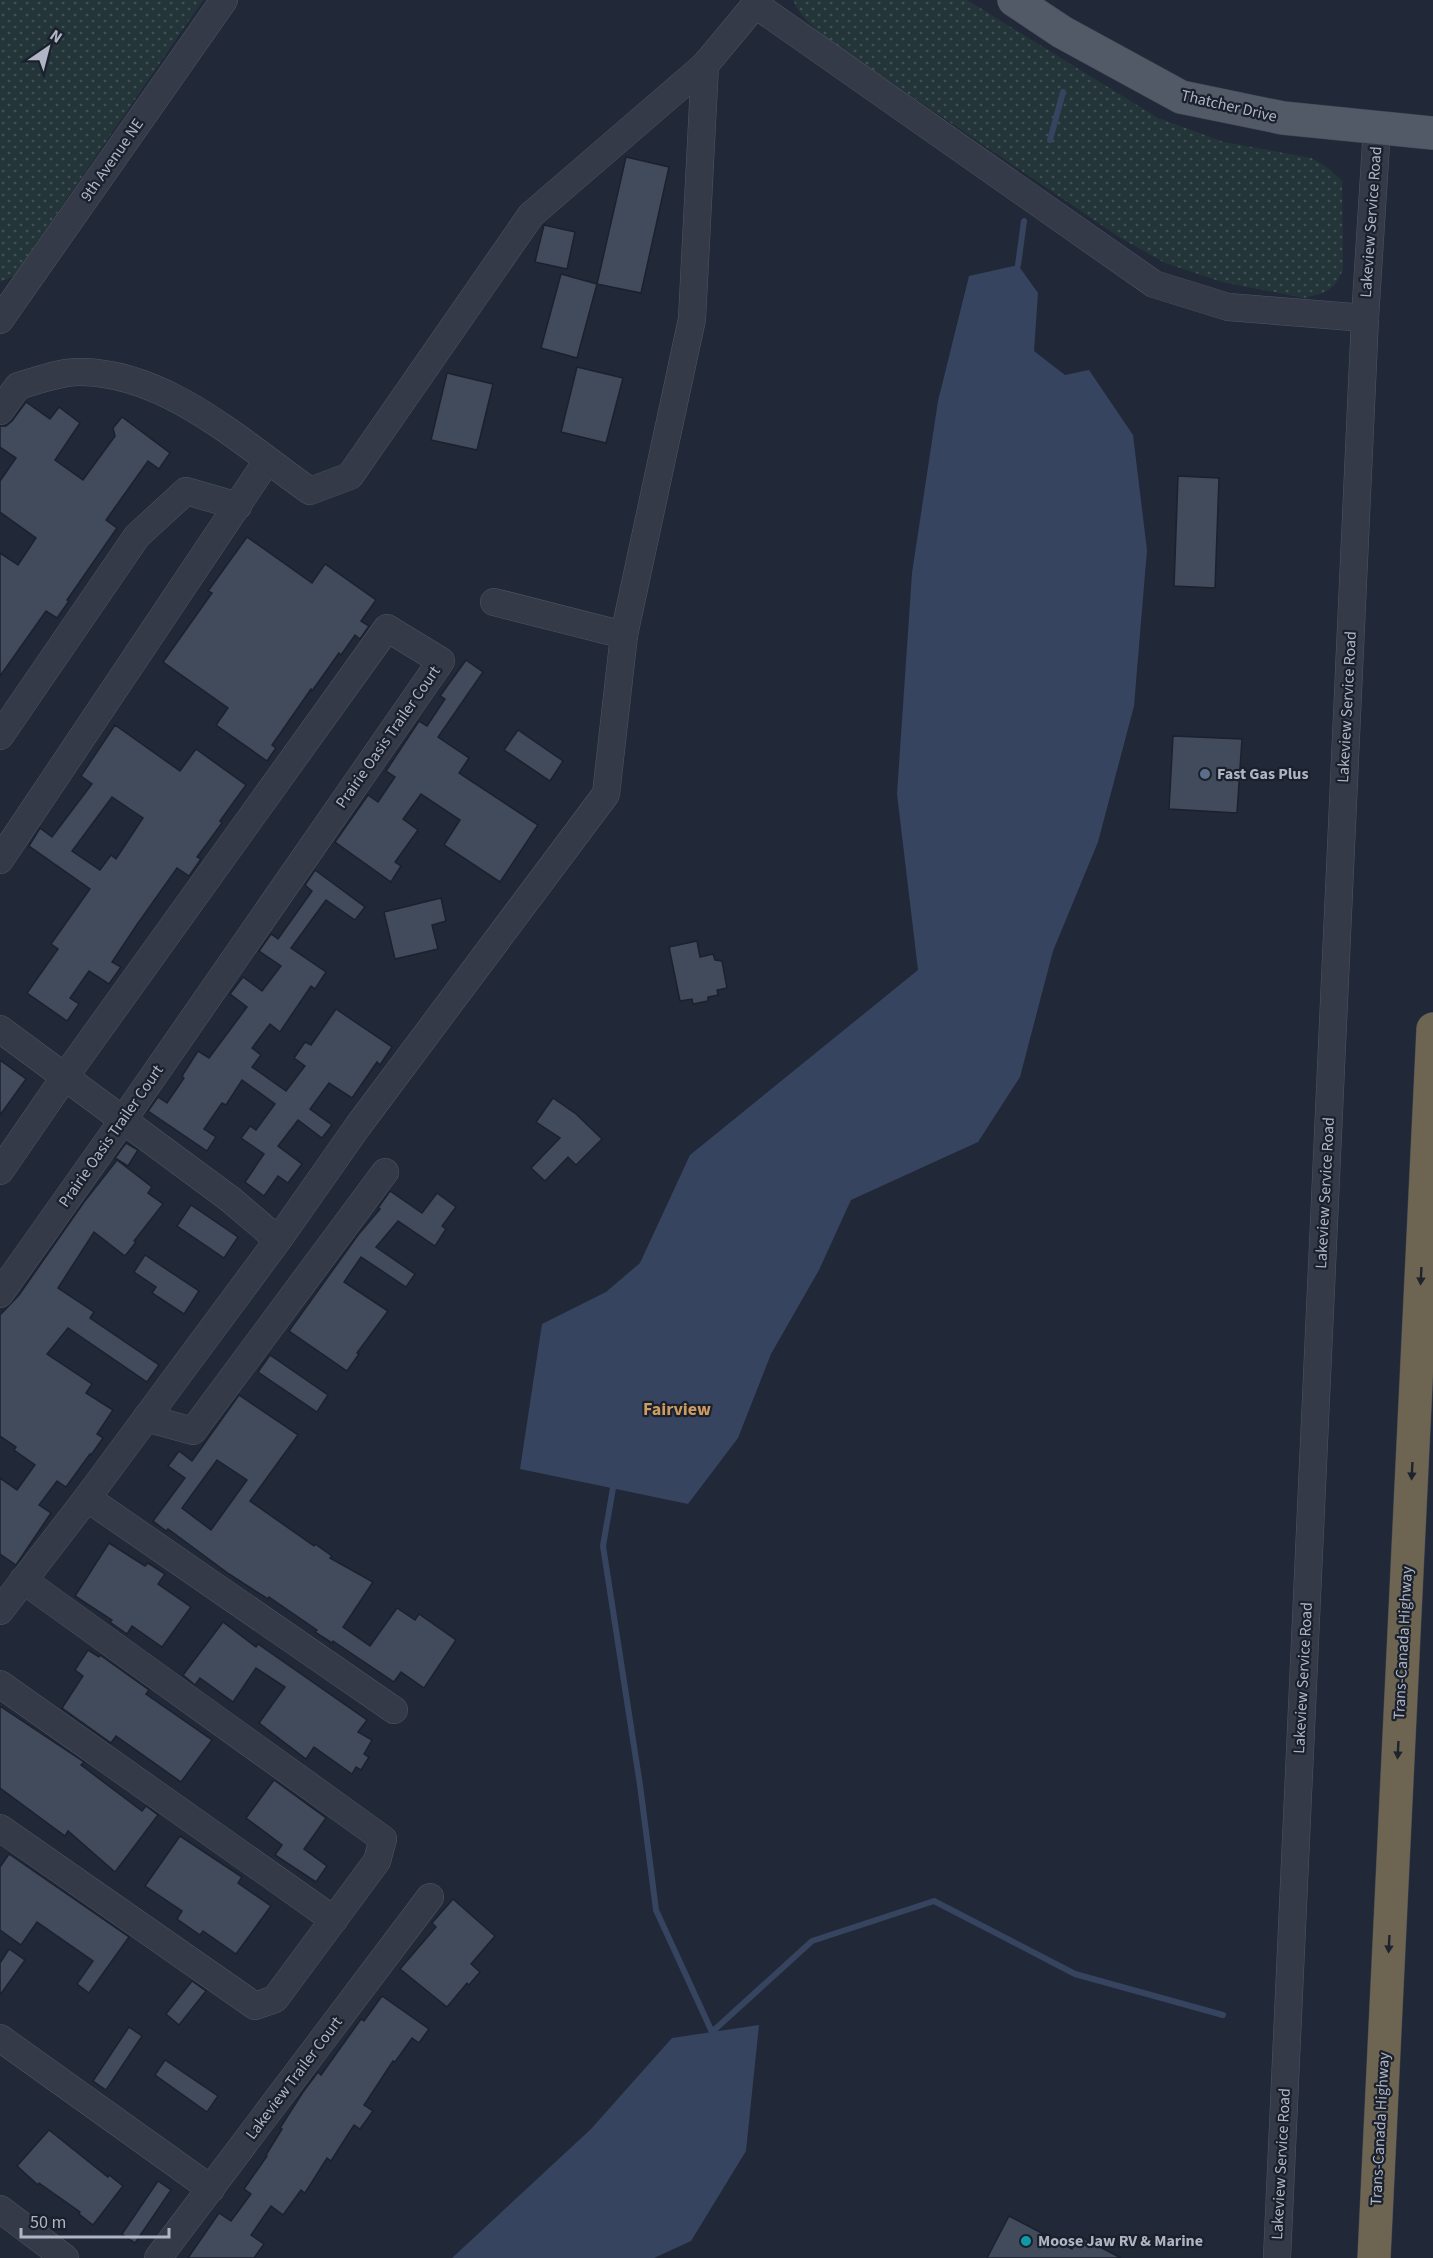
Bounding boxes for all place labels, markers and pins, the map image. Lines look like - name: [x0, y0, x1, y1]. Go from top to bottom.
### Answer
- place label: Fast Gas Plus: [1217, 763, 1309, 785]
- marker: Fast Gas Plus: [1198, 767, 1212, 781]
- place label: Moose Jaw RV & Marine: [1038, 2230, 1203, 2252]
- marker: Moose Jaw RV & Marine: [1019, 2234, 1033, 2248]

